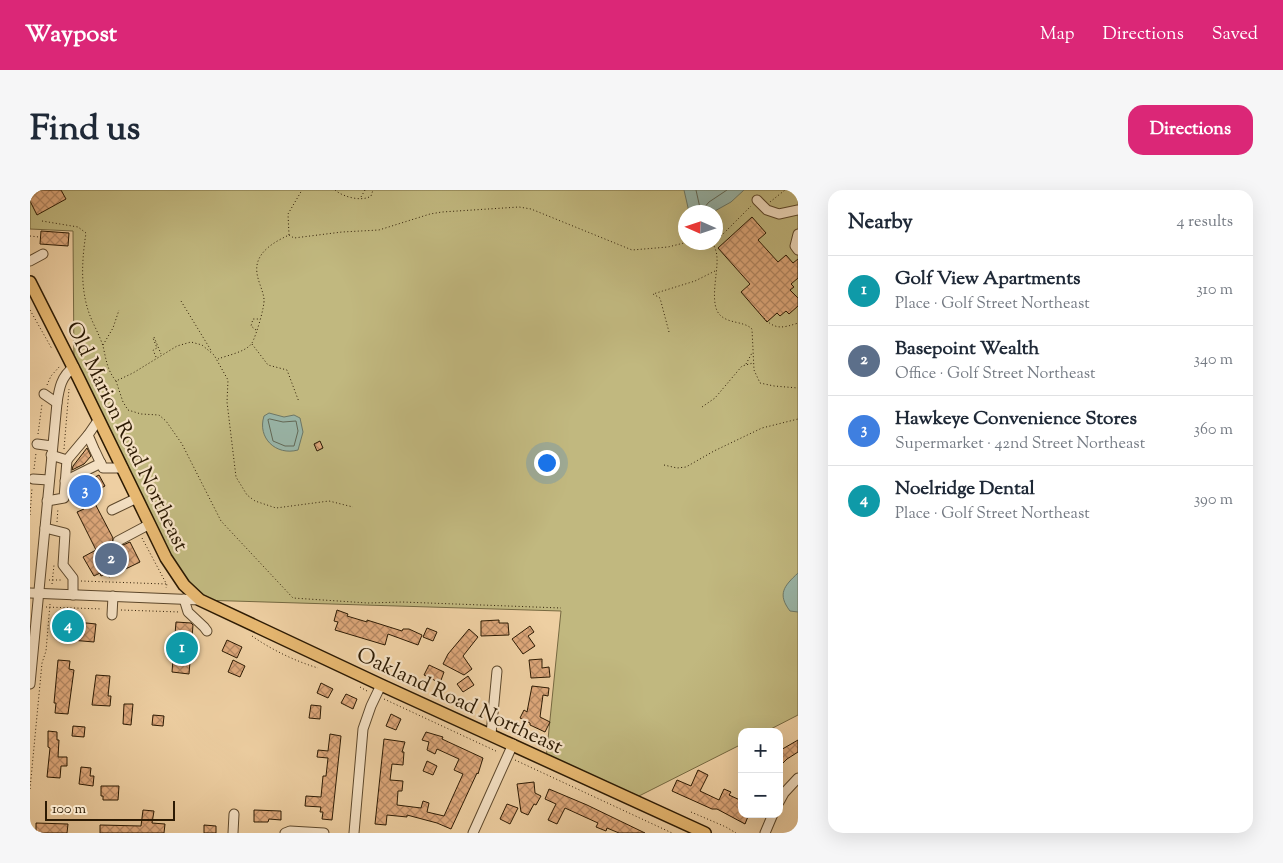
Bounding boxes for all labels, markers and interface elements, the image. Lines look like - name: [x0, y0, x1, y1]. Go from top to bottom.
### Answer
- text: Waypost: [25, 18, 117, 52]
- text: Map: [1040, 22, 1075, 48]
- text: Directions: [1103, 22, 1184, 48]
- text: Saved: [1212, 22, 1258, 48]
- text: Find us: [30, 105, 140, 156]
- button: Directions: [1128, 105, 1253, 155]
- north arrow: [678, 205, 723, 250]
- text: Nearby: [848, 208, 913, 238]
- text: 4 results: [1177, 211, 1233, 234]
- text: Golf View Apartments: [895, 266, 1080, 293]
- text: 1: [861, 279, 867, 302]
- text: 310 m: [1196, 279, 1233, 302]
- text: Place · Golf Street Northeast: [895, 293, 1090, 316]
- street label: Old Marion Road Northeast: [57, 317, 195, 557]
- text: Basepoint Wealth: [895, 336, 1039, 363]
- text: 2: [860, 349, 868, 372]
- text: 340 m: [1194, 349, 1233, 372]
- text: Office · Golf Street Northeast: [895, 363, 1096, 386]
- text: Hawkeye Convenience Stores: [895, 406, 1137, 433]
- text: 3: [861, 419, 867, 442]
- text: 360 m: [1194, 419, 1233, 442]
- text: Supermarket · 42nd Street Northeast: [895, 433, 1145, 456]
- your location: [534, 450, 560, 476]
- pin: 3: [69, 472, 101, 510]
- text: Noelridge Dental: [895, 476, 1035, 503]
- text: 4: [860, 489, 868, 512]
- text: 390 m: [1194, 489, 1233, 512]
- text: Place · Golf Street Northeast: [895, 503, 1090, 526]
- pin: 2: [95, 540, 127, 578]
- pin: 4: [52, 607, 84, 645]
- pin: 1: [166, 629, 198, 667]
- street label: Oakland Road Northeast: [351, 641, 567, 763]
- map controls: [738, 728, 783, 818]
- button: +: [738, 728, 783, 773]
- button: −: [738, 773, 783, 818]
- scale bar: [45, 798, 175, 821]
- text: 100 m: [52, 800, 86, 820]

